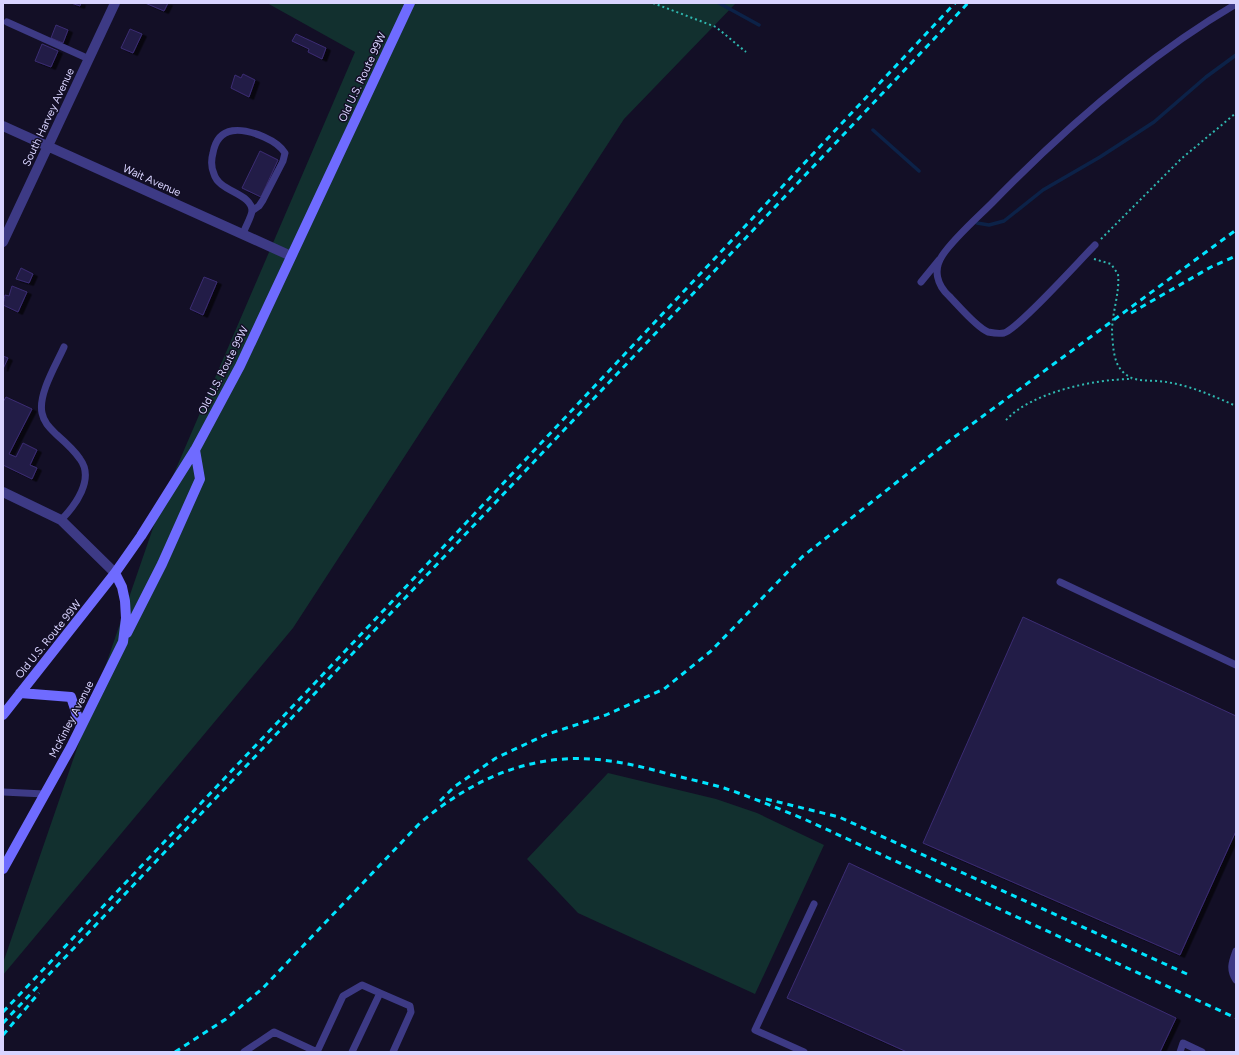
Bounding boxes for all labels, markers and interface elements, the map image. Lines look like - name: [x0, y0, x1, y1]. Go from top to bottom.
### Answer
- street label: Old U.S. Route 99W: [336, 30, 389, 124]
- street label: South Harvey Avenue: [20, 66, 77, 168]
- street label: Wait Avenue: [121, 162, 183, 199]
- street label: Old U.S. Route 99W: [196, 324, 252, 416]
- street label: Old U.S. Route 99W: [13, 597, 84, 681]
- street label: McKinley Avenue: [46, 679, 96, 760]

